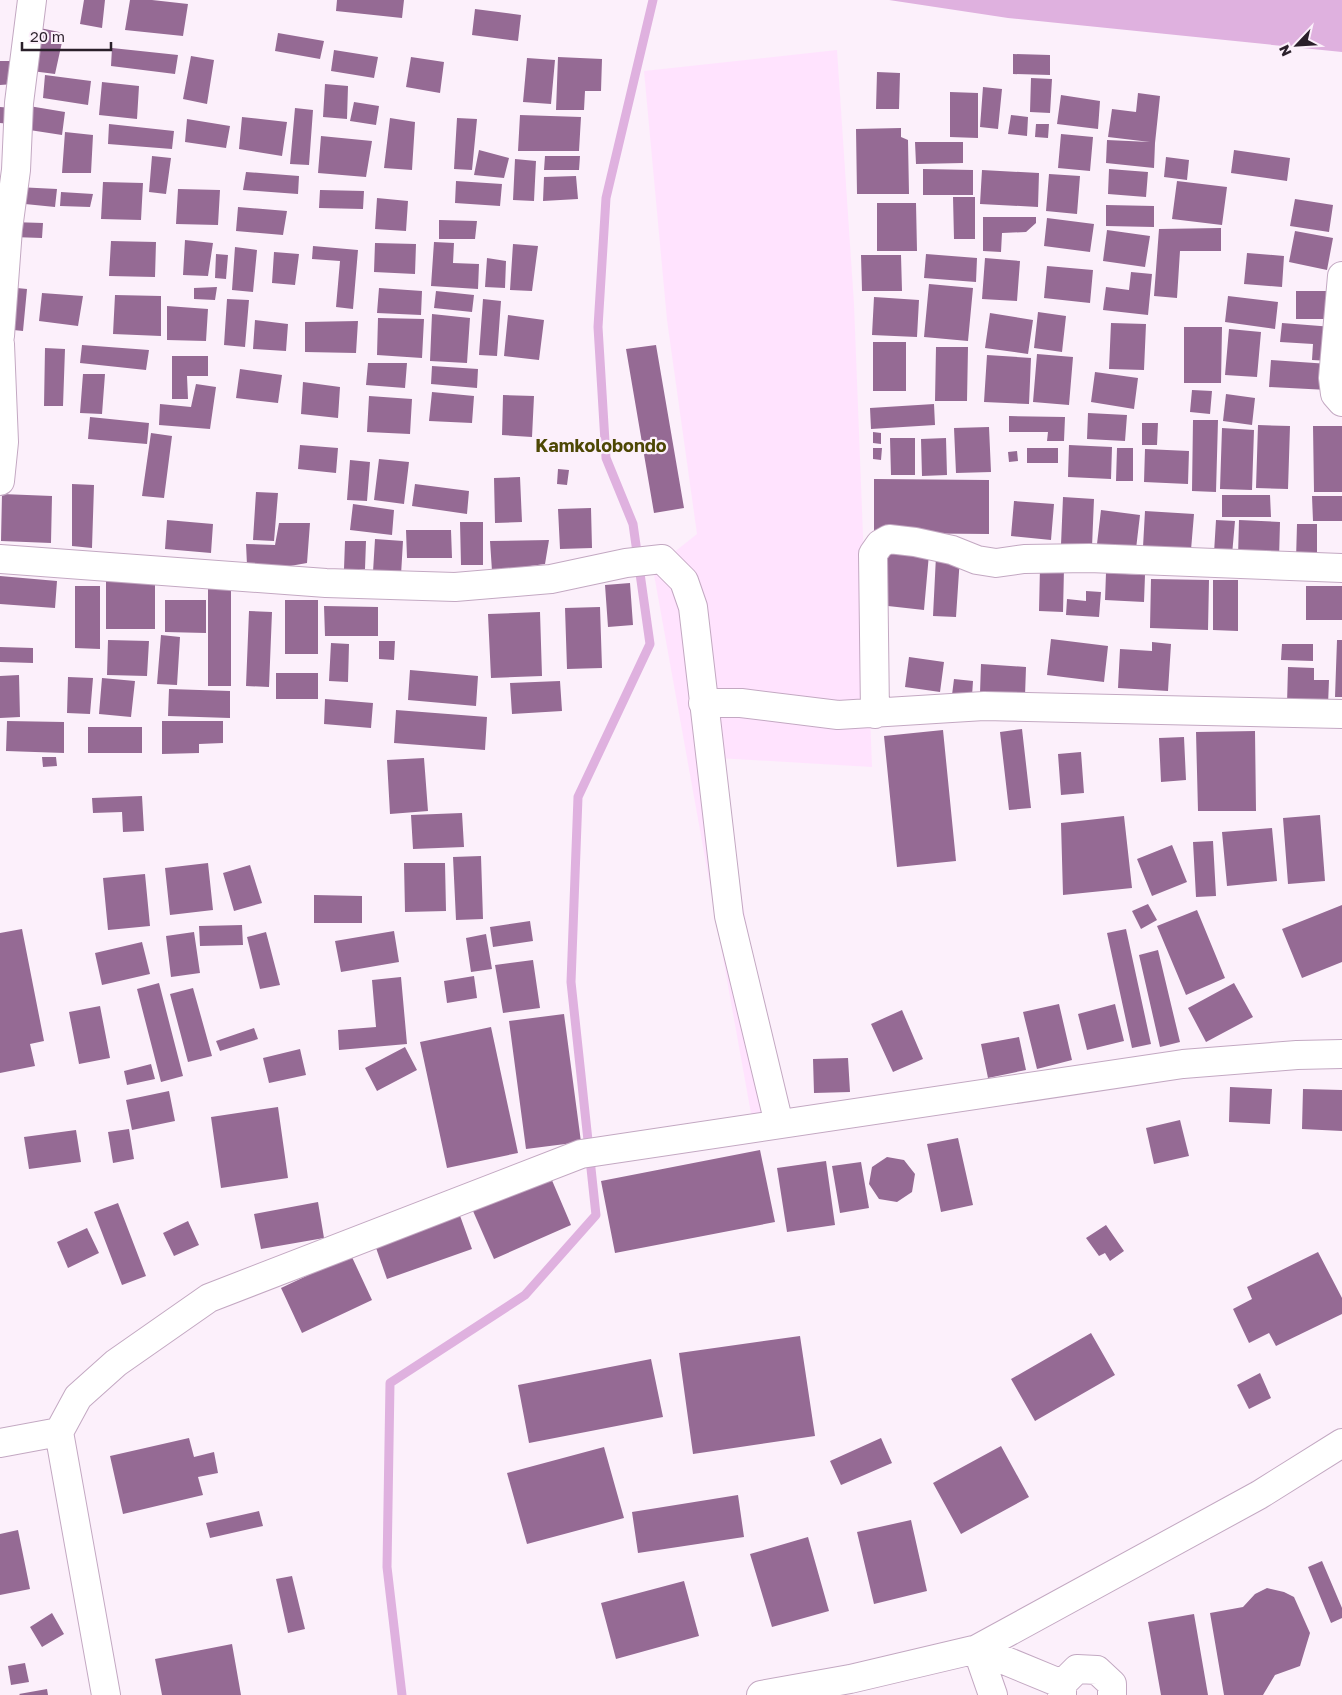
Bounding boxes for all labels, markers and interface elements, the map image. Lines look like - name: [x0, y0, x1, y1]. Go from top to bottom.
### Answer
- scale bar: [22, 20, 111, 52]
- north arrow: [1272, 20, 1322, 70]
- text: 20 m: [30, 27, 65, 45]
- text: N: [1275, 42, 1295, 59]
- district label: Kamkolobondo: [535, 434, 667, 456]

